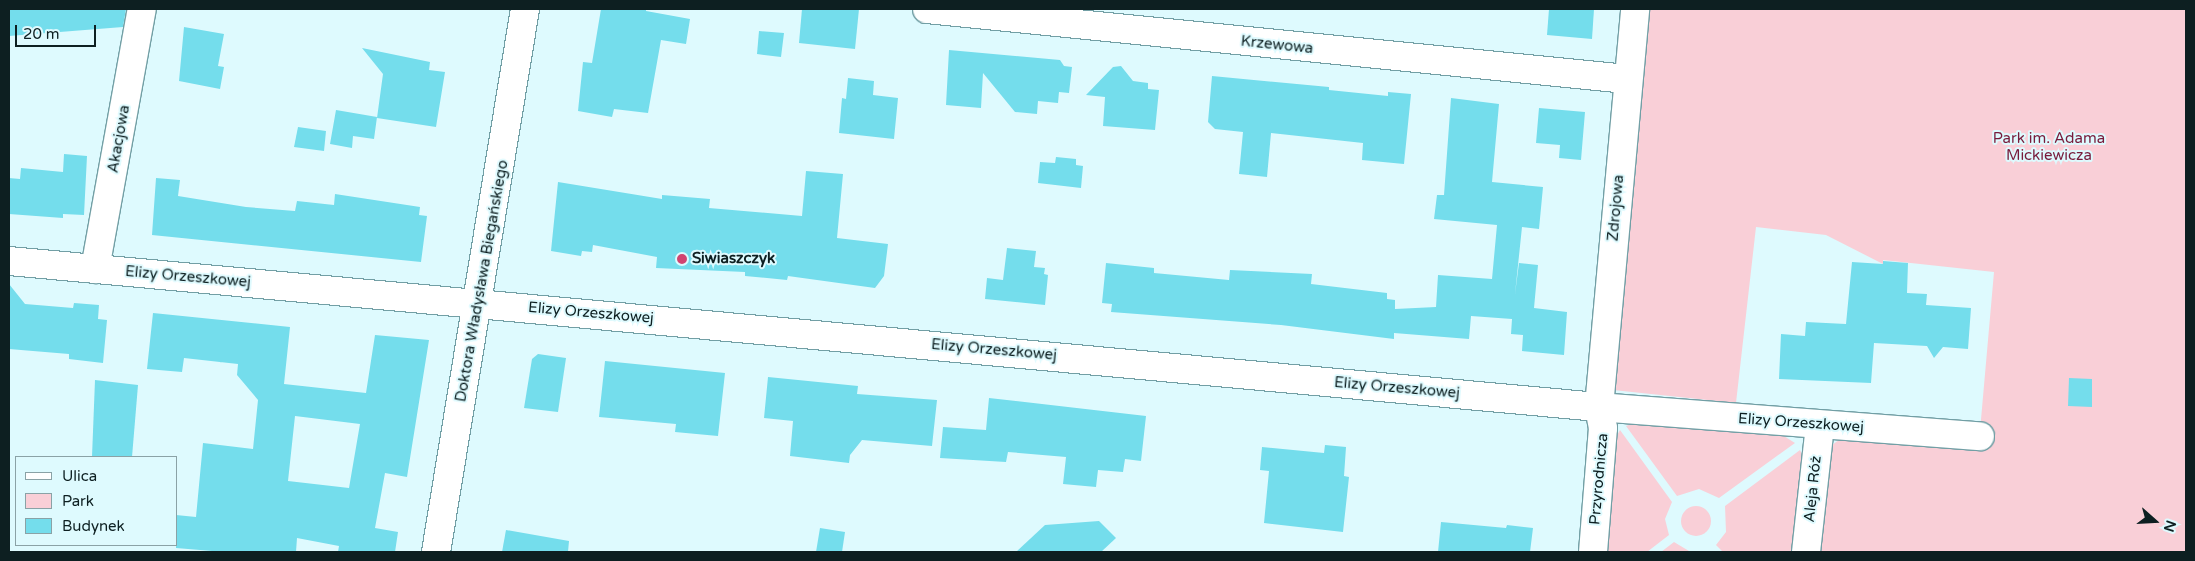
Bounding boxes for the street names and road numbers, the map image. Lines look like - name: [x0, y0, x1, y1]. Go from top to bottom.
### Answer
- street label: Krzewowa: [1240, 32, 1314, 58]
- street label: Akacjowa: [104, 104, 134, 174]
- street label: Doktora Władysława Biegańskiego: [452, 159, 512, 403]
- street label: Zdrojowa: [1604, 174, 1628, 242]
- street label: Elizy Orzeszkowej: [124, 263, 252, 291]
- street label: Elizy Orzeszkowej: [527, 299, 655, 327]
- street label: Elizy Orzeszkowej: [930, 336, 1058, 364]
- street label: Elizy Orzeszkowej: [1333, 374, 1461, 402]
- street label: Elizy Orzeszkowej: [1738, 410, 1864, 436]
- street label: Przyrodnicza: [1586, 432, 1612, 526]
- street label: Aleja Róż: [1801, 455, 1825, 523]

